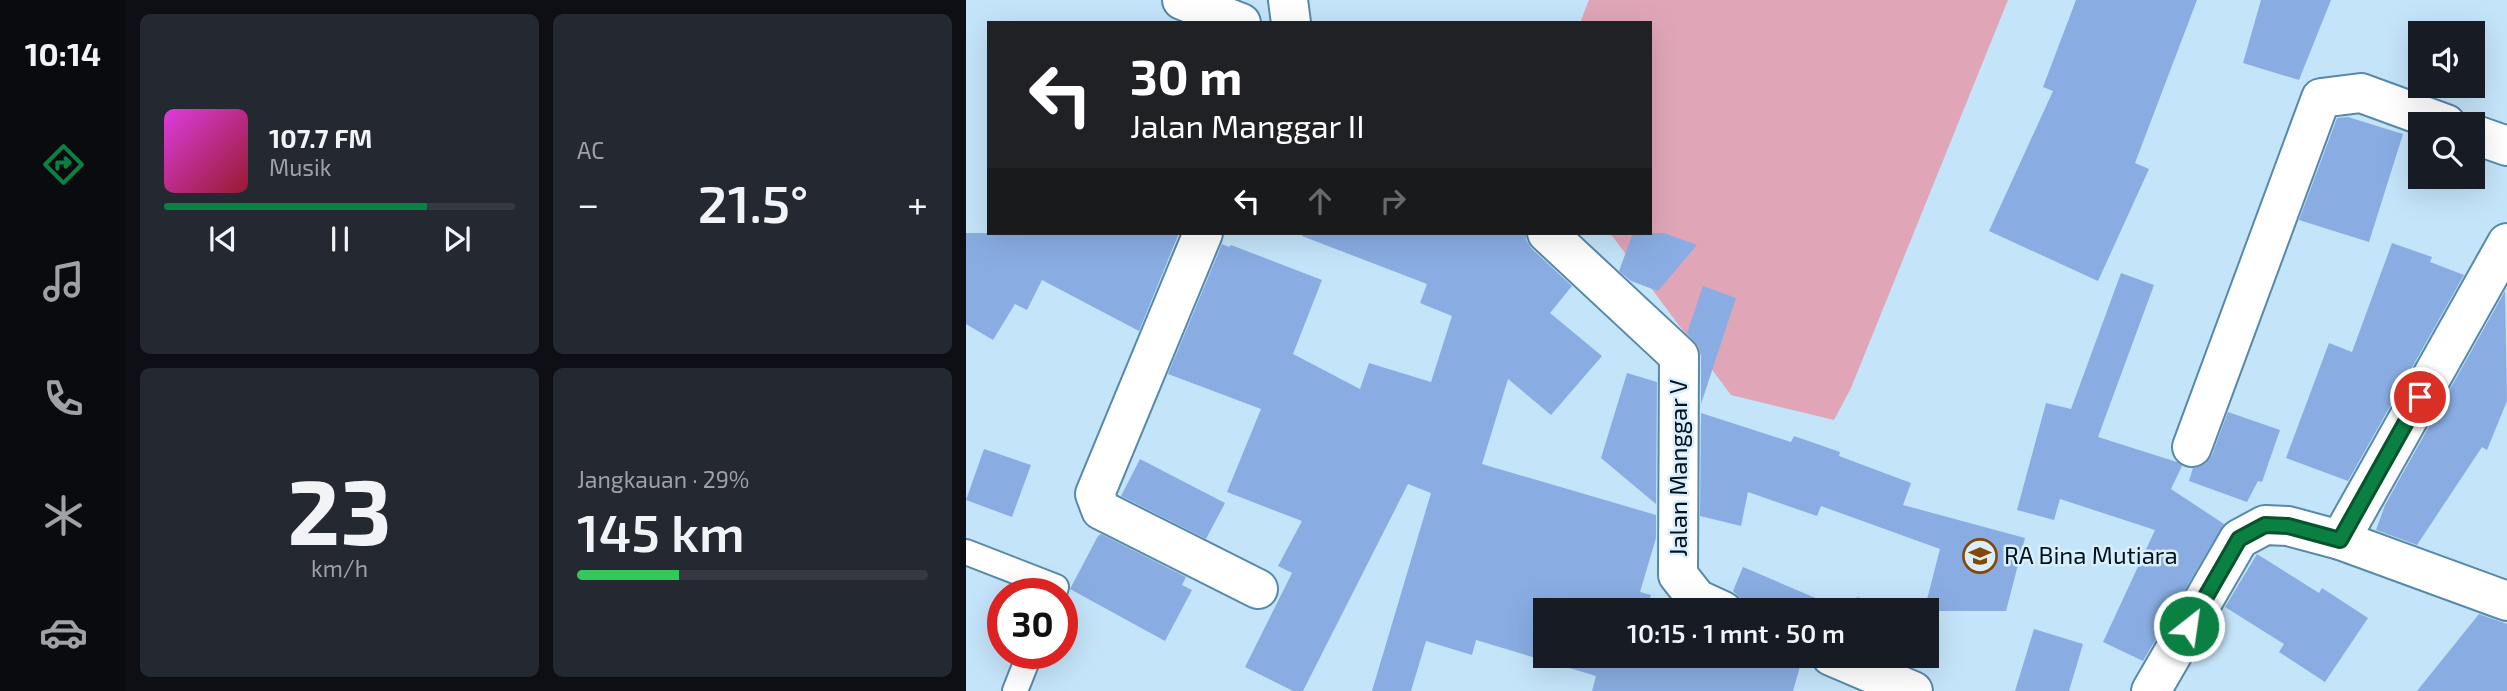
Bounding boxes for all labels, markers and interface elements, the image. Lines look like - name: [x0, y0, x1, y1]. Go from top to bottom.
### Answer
- map controls: [2408, 21, 2485, 189]
- button: sound: [2408, 21, 2485, 98]
- text: 10:14: [25, 34, 101, 72]
- text: 30 m: [1130, 46, 1242, 105]
- icon: left: [1015, 49, 1106, 140]
- text: Jalan Manggar II: [1130, 106, 1365, 144]
- button: search: [2408, 112, 2485, 189]
- text: 107.7 FM: [269, 122, 372, 153]
- text: AC: [577, 136, 604, 164]
- icon: directions: [39, 140, 88, 189]
- text: Musik: [269, 153, 331, 181]
- text: 21.5°: [698, 171, 808, 233]
- text: −: [577, 180, 599, 226]
- text: +: [907, 180, 928, 226]
- icon: left: [1228, 182, 1266, 220]
- icon: ahead: [1301, 182, 1339, 220]
- icon: right: [1374, 182, 1412, 220]
- icon: previous: [204, 220, 242, 258]
- icon: pause: [321, 220, 359, 258]
- icon: next: [438, 220, 476, 258]
- icon: music: [39, 257, 88, 306]
- pin: [2390, 367, 2450, 427]
- icon: phone: [39, 374, 88, 423]
- icon: arrive: [2401, 378, 2439, 416]
- street label: Jalan Manggar V: [1663, 379, 1692, 557]
- text: 23: [287, 454, 392, 563]
- text: Jangkauan · 29%: [577, 465, 749, 493]
- icon: climate: [39, 491, 88, 540]
- text: 145 km: [577, 500, 745, 562]
- school or university icon: RA Bina Mutiara: [1961, 537, 1999, 575]
- place label: RA Bina Mutiara: [2004, 540, 2178, 569]
- text: km/h: [311, 554, 368, 582]
- speed limit sign: 30: [987, 578, 1078, 669]
- position arrow: [2152, 589, 2226, 663]
- icon: car: [39, 608, 88, 657]
- text: 10:15 · 1 mnt · 50 m: [1627, 617, 1845, 648]

